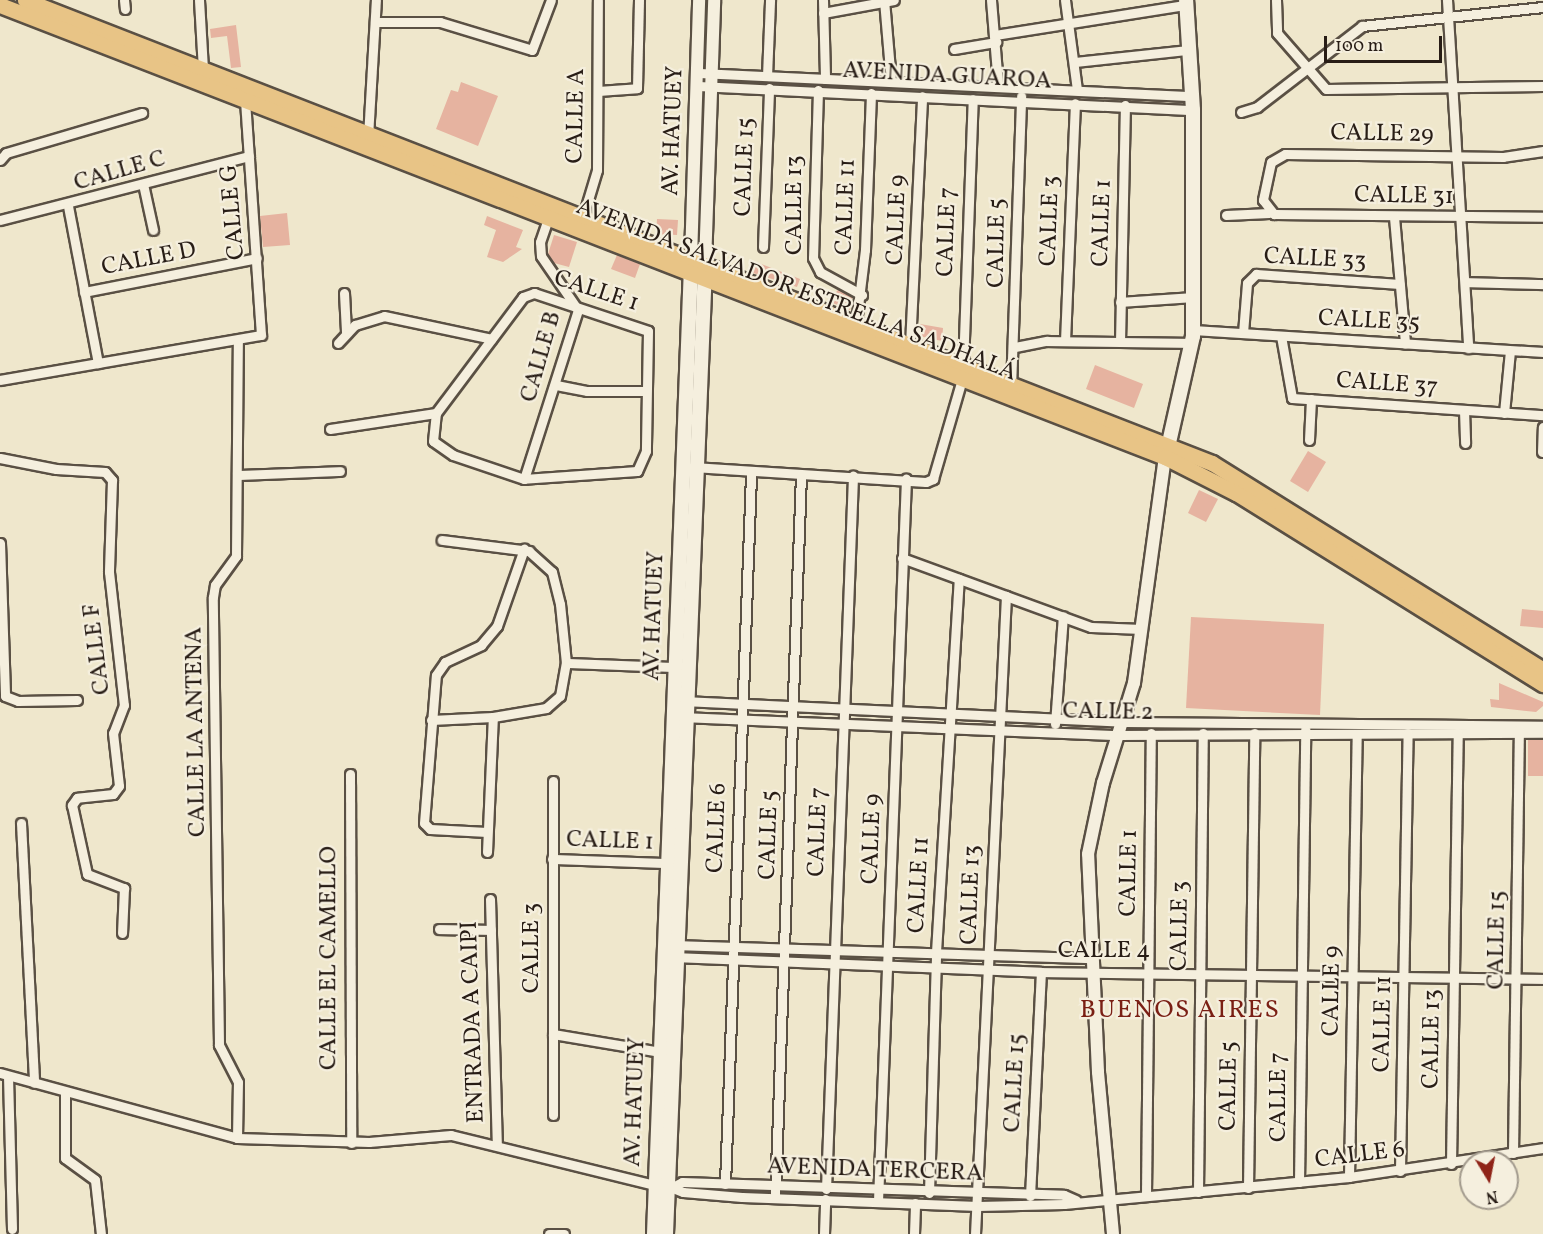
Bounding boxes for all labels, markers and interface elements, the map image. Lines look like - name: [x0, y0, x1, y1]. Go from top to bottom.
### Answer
- scale bar: [1327, 24, 1446, 62]
- text: 100 m: [1335, 34, 1384, 59]
- street label: AVENIDA GUAROA: [842, 57, 1052, 97]
- street label: AV. HATUEY: [657, 66, 691, 196]
- street label: CALLE A: [562, 68, 592, 164]
- street label: CALLE 15: [730, 117, 762, 217]
- street label: CALLE 29: [1330, 120, 1434, 150]
- street label: CALLE C: [71, 145, 169, 199]
- street label: CALLE 13: [782, 155, 810, 255]
- street label: CALLE 11: [831, 158, 863, 256]
- street label: CALLE G: [215, 163, 253, 261]
- street label: CALLE 9: [882, 174, 914, 266]
- street label: CALLE 3: [1035, 175, 1067, 267]
- street label: CALLE 1: [1087, 179, 1119, 267]
- street label: CALLE 31: [1354, 182, 1454, 212]
- street label: CALLE 7: [932, 187, 964, 277]
- street label: AVENIDA SALVADOR ESTRELLA SADHALÁ: [572, 193, 1020, 389]
- street label: CALLE 5: [983, 198, 1013, 288]
- street label: CALLE D: [99, 237, 199, 283]
- street label: CALLE 33: [1263, 243, 1367, 277]
- street label: CALLE 1: [550, 265, 642, 319]
- street label: CALLE 35: [1317, 305, 1421, 339]
- street label: CALLE B: [515, 308, 569, 406]
- street label: CALLE 37: [1335, 367, 1439, 403]
- street label: AV. HATUEY: [638, 551, 672, 681]
- street label: CALLE F: [78, 602, 118, 696]
- street label: CALLE LA ANTENA: [181, 627, 213, 837]
- street label: CALLE 2: [1062, 698, 1154, 728]
- street label: CALLE 6: [702, 782, 734, 874]
- street label: CALLE 7: [803, 787, 835, 877]
- street label: CALLE 5: [754, 790, 786, 880]
- street label: CALLE 9: [857, 793, 889, 885]
- street label: CALLE 1: [566, 826, 654, 858]
- street label: CALLE 1: [1115, 829, 1145, 917]
- street label: CALLE 11: [903, 836, 937, 934]
- street label: CALLE 13: [956, 845, 988, 945]
- street label: CALLE EL CAMELLO: [316, 846, 344, 1070]
- street label: CALLE 3: [1166, 881, 1196, 971]
- street label: CALLE 15: [1483, 890, 1513, 990]
- street label: CALLE 3: [519, 903, 547, 993]
- street label: ENTRADA A CAIPI: [456, 920, 492, 1124]
- street label: CALLE 4: [1058, 938, 1150, 966]
- street label: CALLE 9: [1318, 945, 1348, 1037]
- street label: CALLE 11: [1369, 975, 1399, 1073]
- street label: CALLE 13: [1418, 989, 1448, 1089]
- district label: BUENOS AIRES: [1080, 995, 1280, 1027]
- street label: CALLE 15: [999, 1033, 1033, 1133]
- street label: AV. HATUEY: [619, 1037, 653, 1167]
- street label: CALLE 5: [1215, 1041, 1245, 1131]
- street label: CALLE 7: [1266, 1052, 1294, 1142]
- street label: CALLE 6: [1313, 1136, 1407, 1176]
- north arrow: [1459, 1150, 1519, 1210]
- street label: AVENIDA TERCERA: [766, 1153, 984, 1189]
- text: N: [1484, 1184, 1499, 1208]

